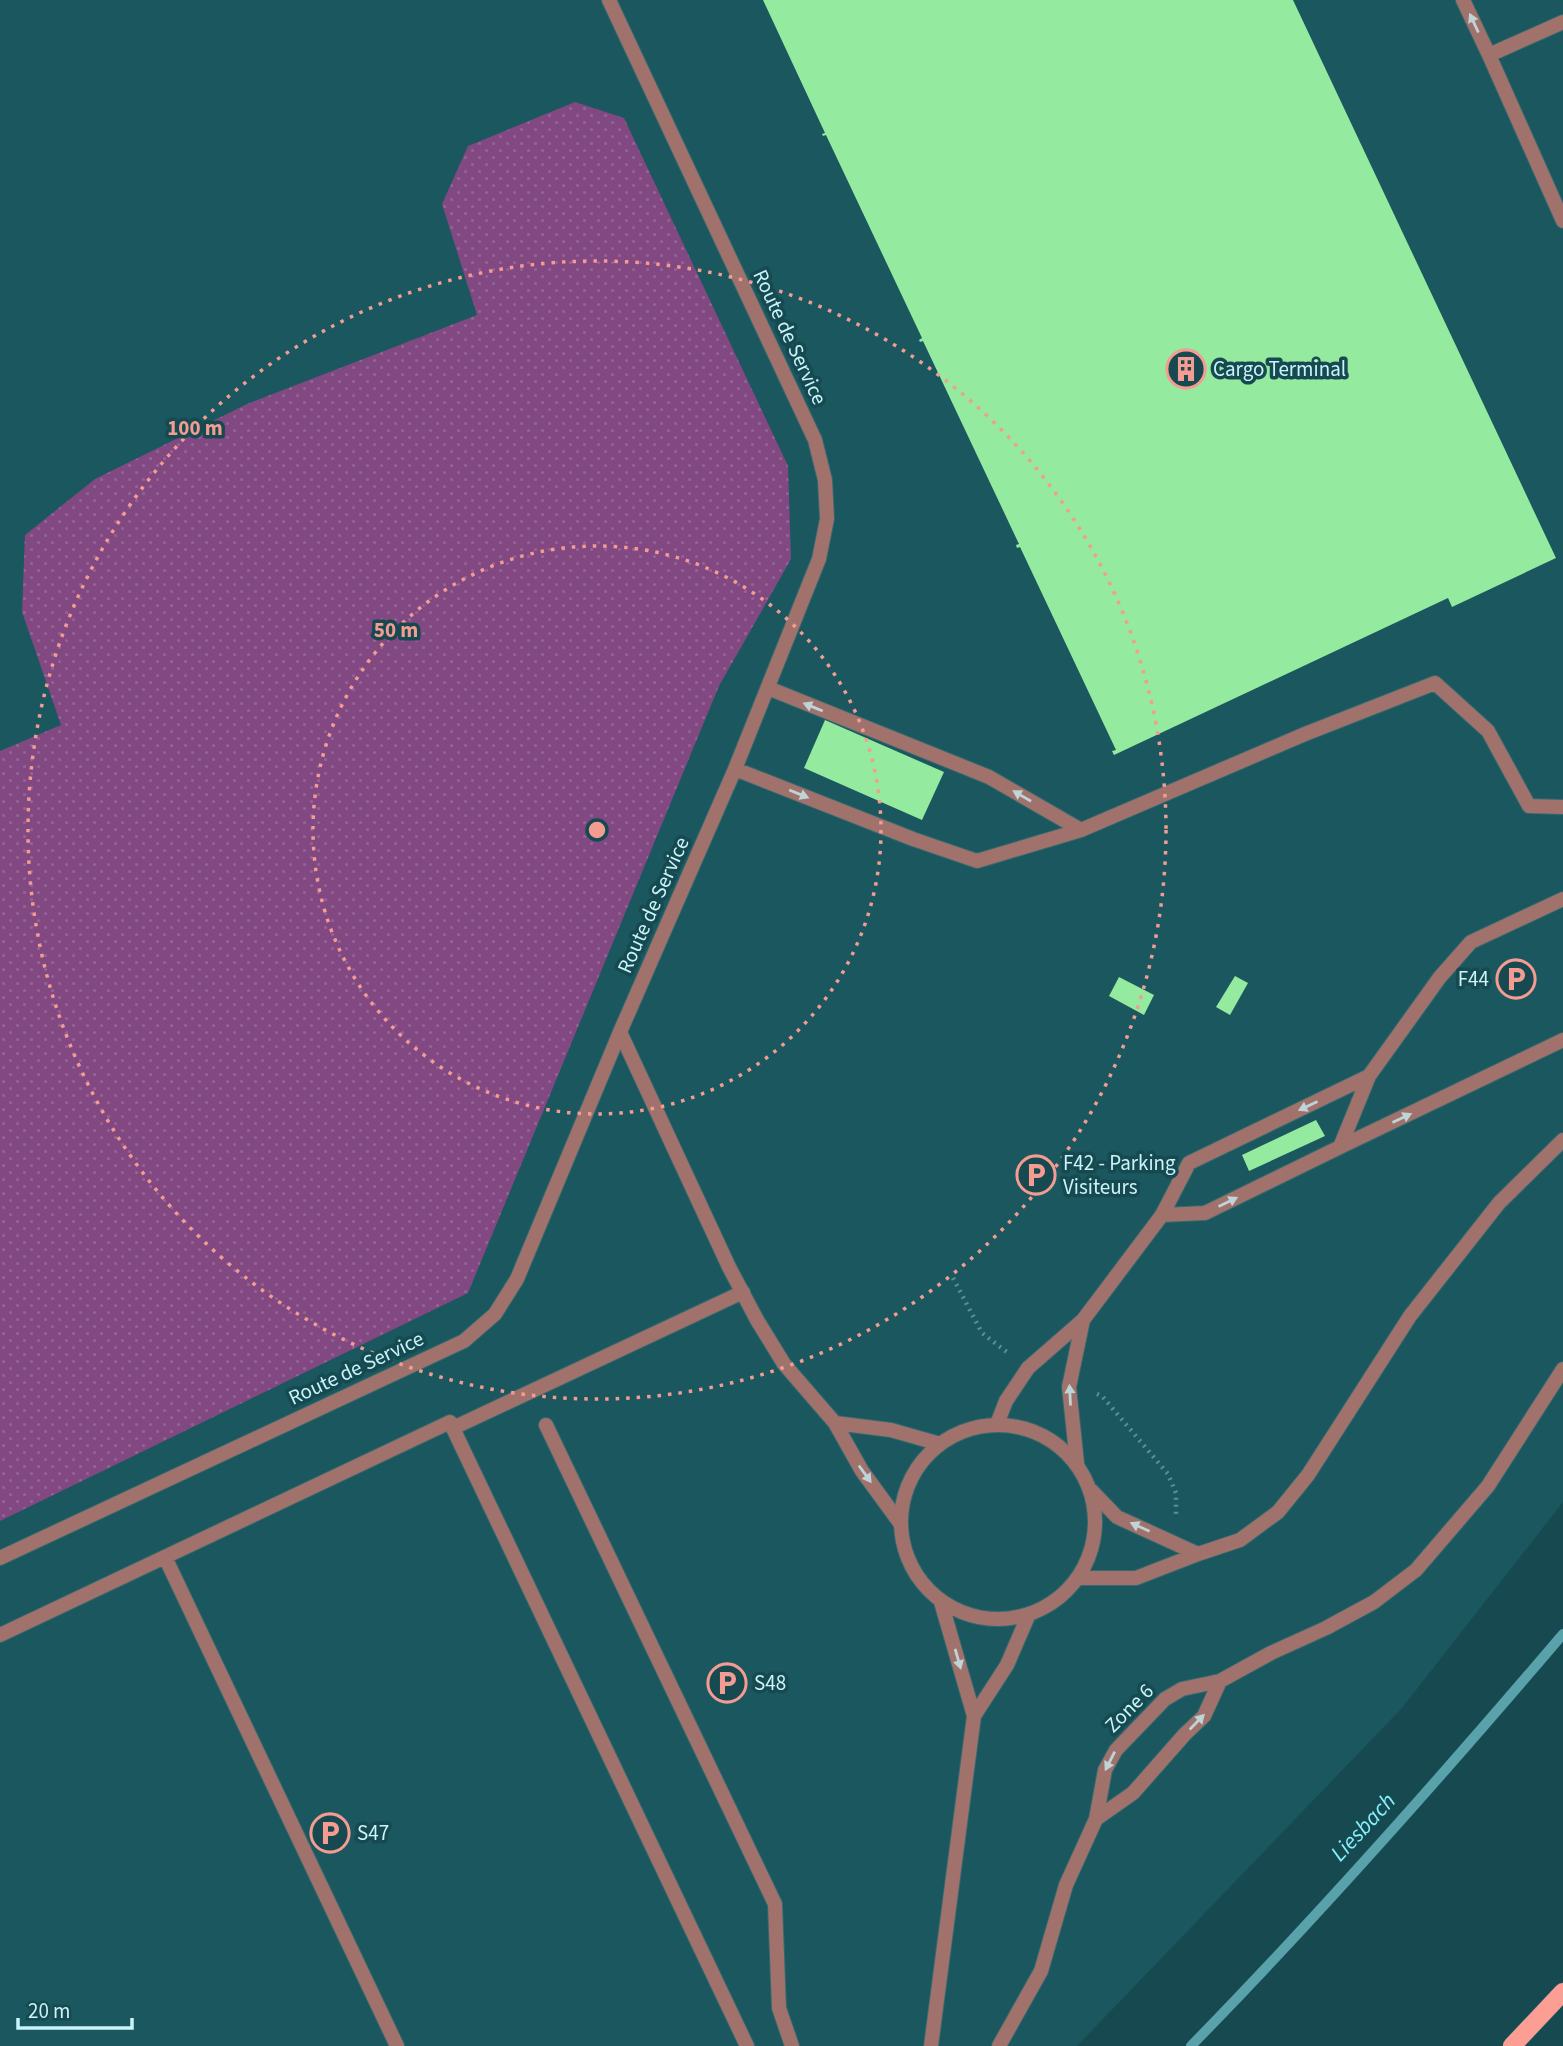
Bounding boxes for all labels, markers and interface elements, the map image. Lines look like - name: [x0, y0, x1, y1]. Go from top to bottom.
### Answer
- one-way arrow: [1468, 13, 1480, 33]
- street label: Route de Service: [746, 264, 834, 410]
- building icon: Cargo Terminal: [1165, 348, 1207, 390]
- place label: Cargo Terminal: [1213, 354, 1346, 384]
- text: 100 m: [167, 413, 223, 443]
- text: 50 m: [374, 615, 418, 645]
- one-way arrow: [803, 701, 823, 713]
- one-way arrow: [788, 788, 809, 799]
- one-way arrow: [1012, 790, 1032, 802]
- centre of rings: [585, 818, 609, 842]
- street label: Route de Service: [610, 832, 696, 978]
- parking icon: F44: [1495, 958, 1537, 1000]
- place label: F44: [1458, 964, 1489, 994]
- one-way arrow: [1298, 1100, 1318, 1111]
- one-way arrow: [1391, 1112, 1412, 1123]
- place label: F42 - Parking Visiteurs: [1063, 1148, 1176, 1202]
- parking icon: F42 - Parking Visiteurs: [1015, 1154, 1057, 1196]
- one-way arrow: [1218, 1196, 1238, 1207]
- street label: Route de Service: [283, 1324, 429, 1412]
- one-way arrow: [1065, 1384, 1076, 1406]
- one-way arrow: [858, 1465, 872, 1483]
- one-way arrow: [1130, 1522, 1150, 1533]
- one-way arrow: [953, 1649, 963, 1670]
- parking icon: S48: [706, 1662, 748, 1704]
- place label: S48: [754, 1668, 786, 1698]
- street label: Zone 6: [1098, 1677, 1160, 1739]
- one-way arrow: [1189, 1713, 1206, 1730]
- one-way arrow: [1105, 1751, 1116, 1771]
- water label: Liesbach: [1323, 1785, 1403, 1869]
- parking icon: S47: [309, 1812, 351, 1854]
- place label: S47: [357, 1818, 389, 1848]
- scale bar: [18, 1986, 131, 2030]
- text: 20 m: [28, 1996, 70, 2026]

